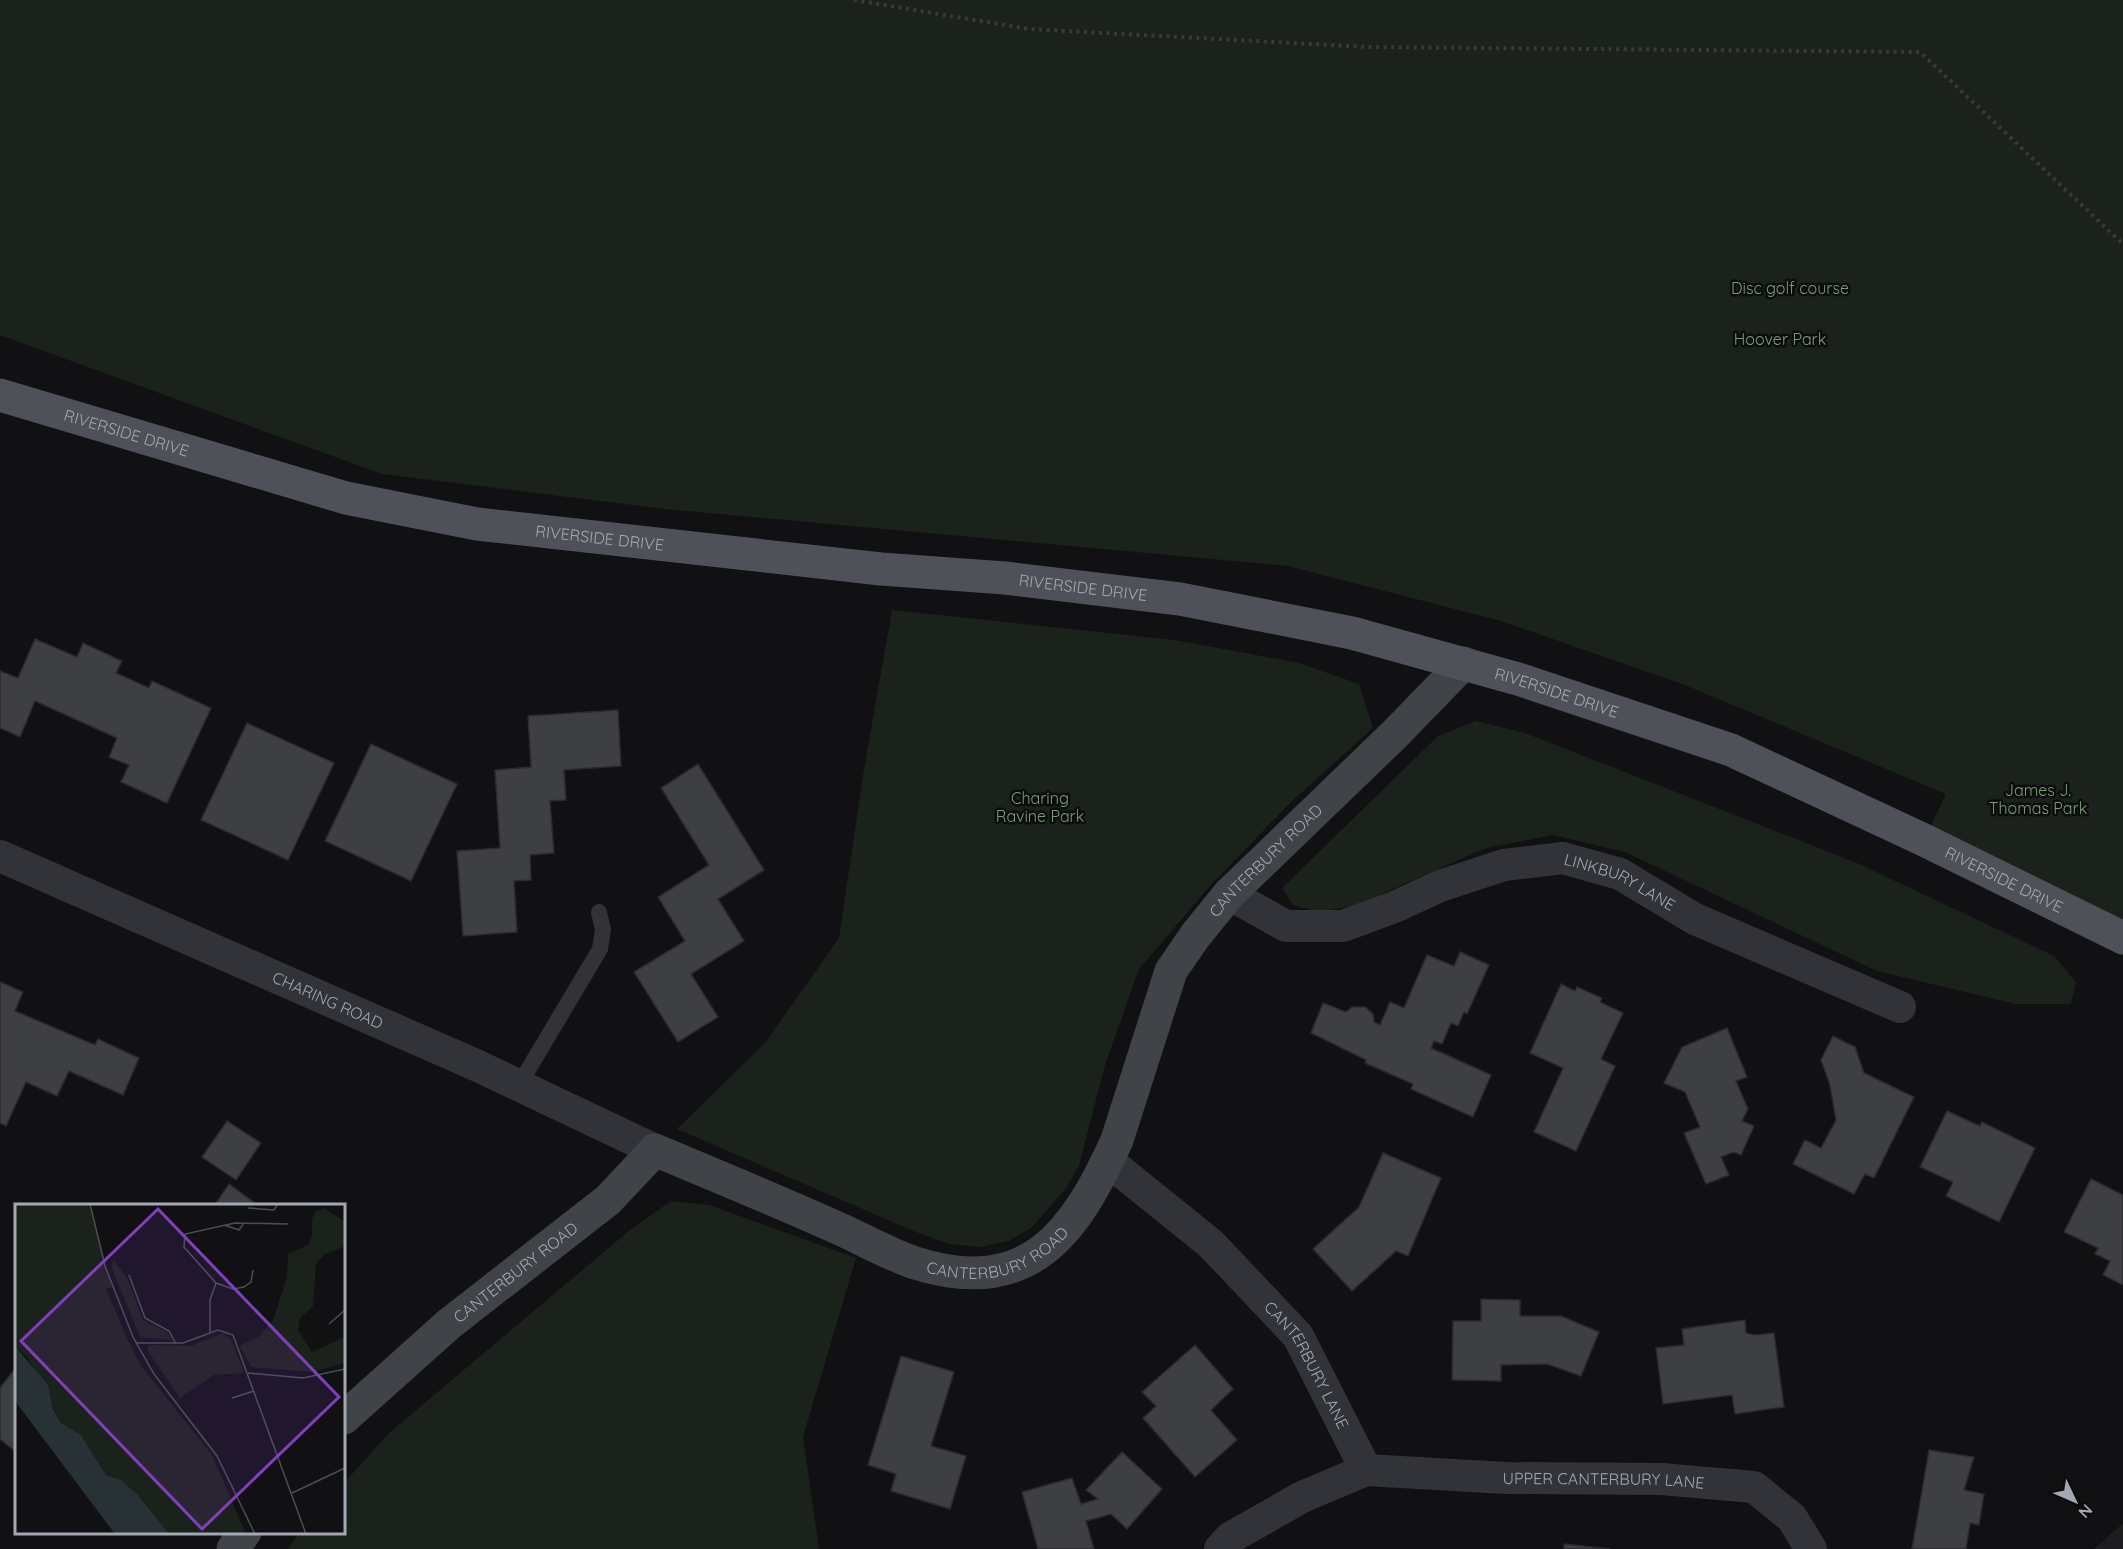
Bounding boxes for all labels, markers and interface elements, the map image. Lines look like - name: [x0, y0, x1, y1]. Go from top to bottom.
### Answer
- park label: Disc golf course: [1731, 278, 1849, 298]
- park label: Hoover Park: [1734, 329, 1826, 349]
- street label: RIVERSIDE DRIVE: [62, 405, 191, 461]
- street label: RIVERSIDE DRIVE: [534, 521, 665, 555]
- street label: RIVERSIDE DRIVE: [1018, 570, 1148, 605]
- street label: RIVERSIDE DRIVE: [1492, 663, 1621, 722]
- park label: James J. Thomas Park: [1989, 780, 2087, 818]
- park label: Charing Ravine Park: [996, 788, 1084, 826]
- street label: CANTERBURY ROAD: [1204, 800, 1326, 921]
- street label: RIVERSIDE DRIVE: [1942, 842, 2066, 917]
- street label: LINKBURY LANE: [1562, 849, 1679, 915]
- street label: CHARING ROAD: [269, 967, 386, 1033]
- inset map: [15, 1204, 345, 1534]
- street label: CANTERBURY ROAD: [449, 1218, 581, 1327]
- street label: CANTERBURY ROAD: [924, 1222, 1072, 1283]
- street label: CANTERBURY LANE: [1260, 1297, 1353, 1432]
- street label: UPPER CANTERBURY LANE: [1503, 1468, 1705, 1493]
- north arrow: [2045, 1471, 2105, 1531]
- text: N: [2075, 1500, 2097, 1523]

